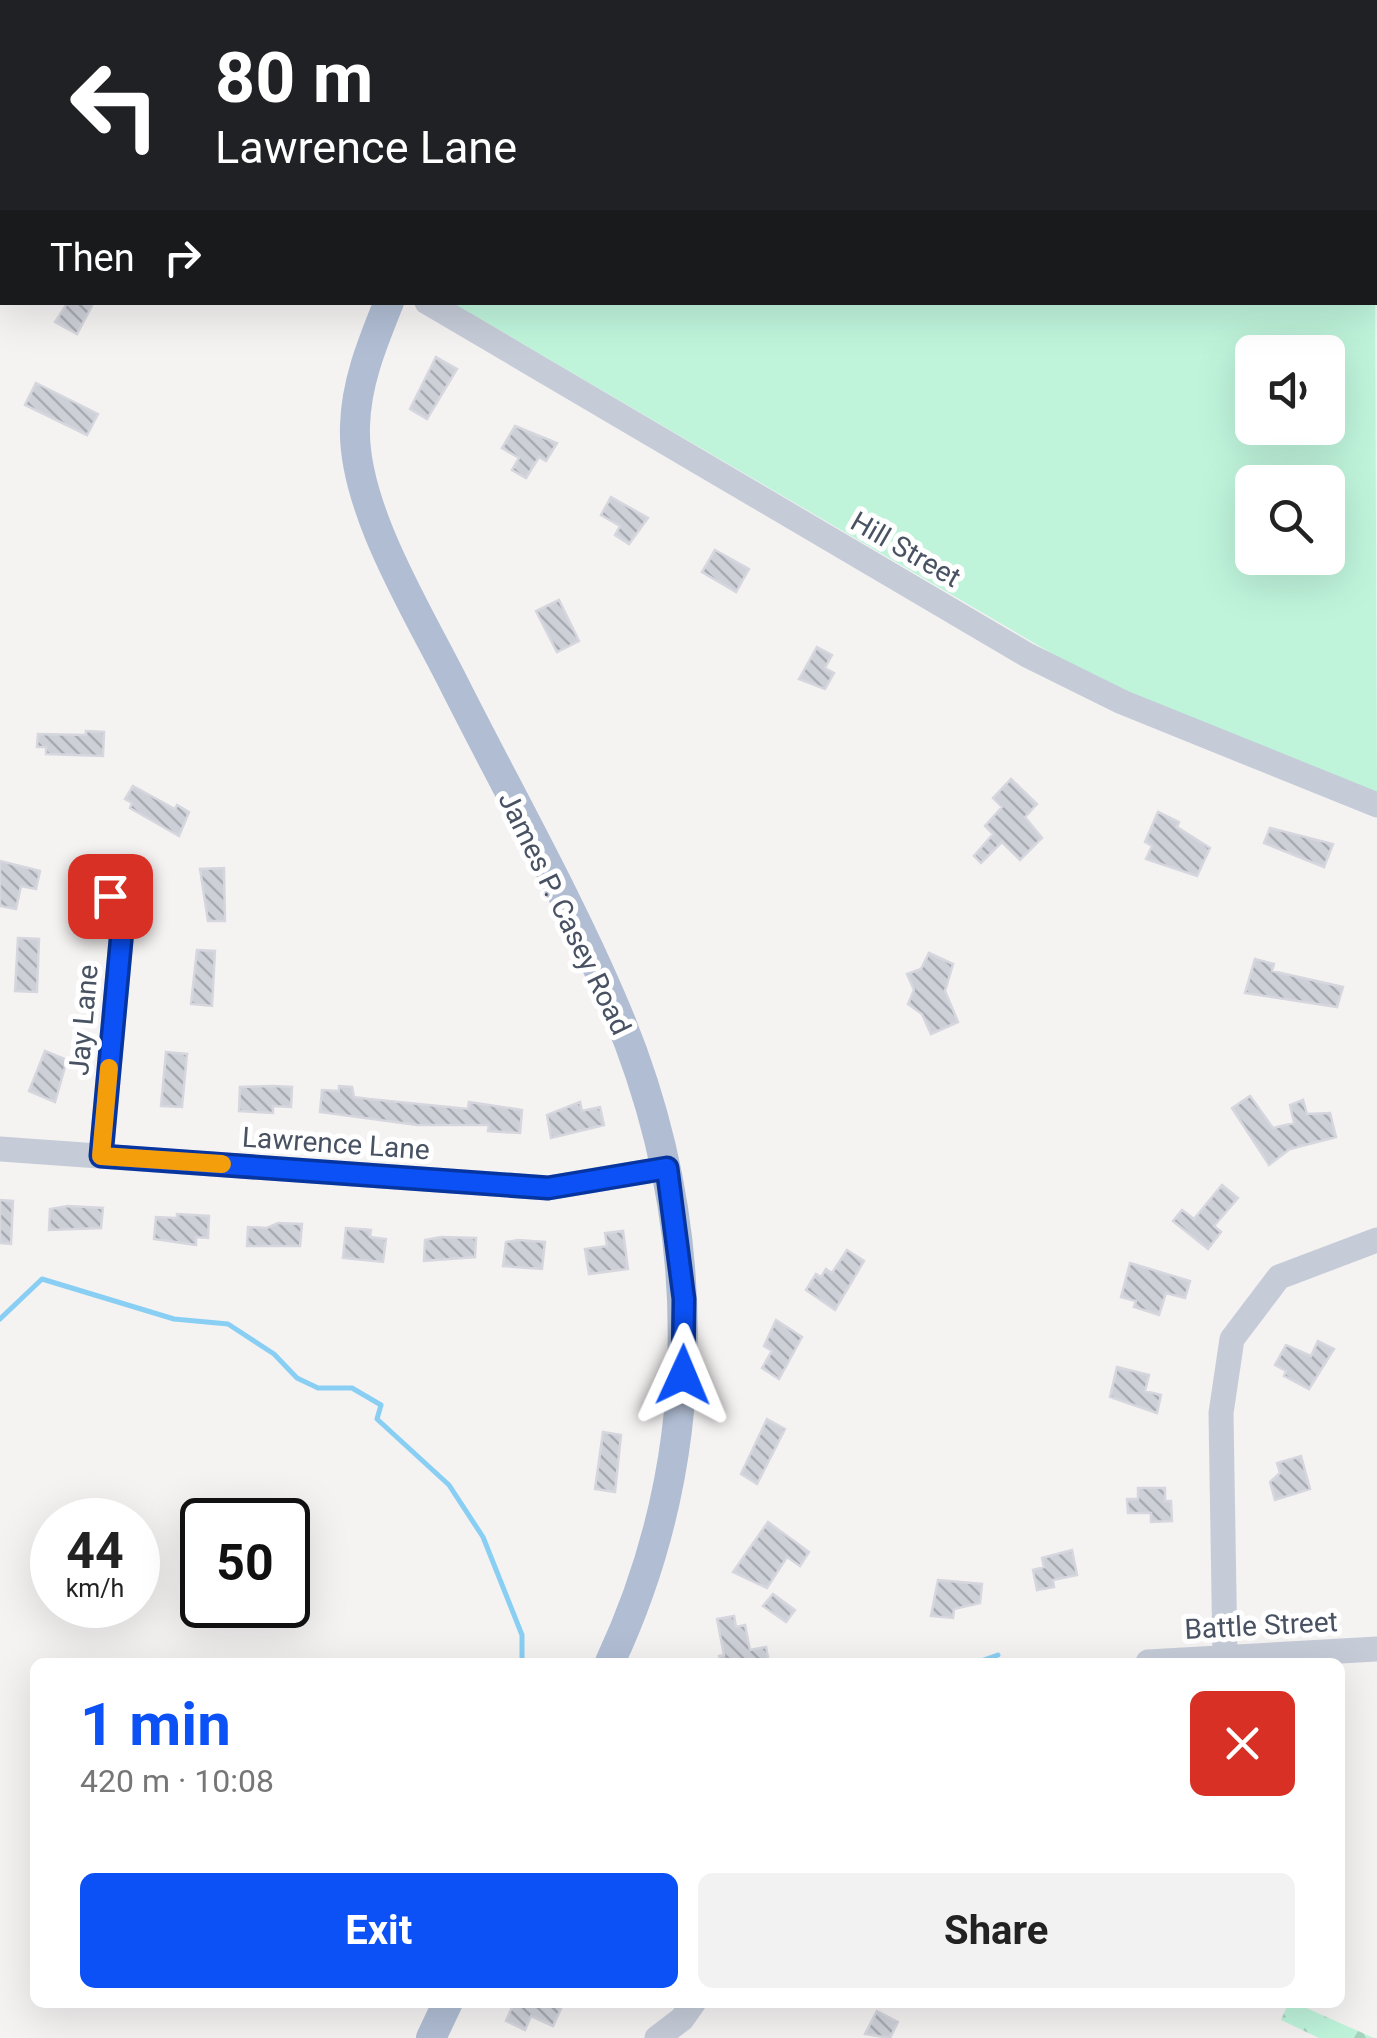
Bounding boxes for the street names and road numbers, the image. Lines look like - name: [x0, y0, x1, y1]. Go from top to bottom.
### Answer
- street label: Hill Street: [845, 505, 966, 594]
- street label: James P. Casey Road: [491, 786, 638, 1040]
- street label: Jay Lane: [62, 963, 105, 1077]
- street label: Lawrence Lane: [241, 1120, 431, 1167]
- street label: Battle Street: [1184, 1605, 1339, 1646]

